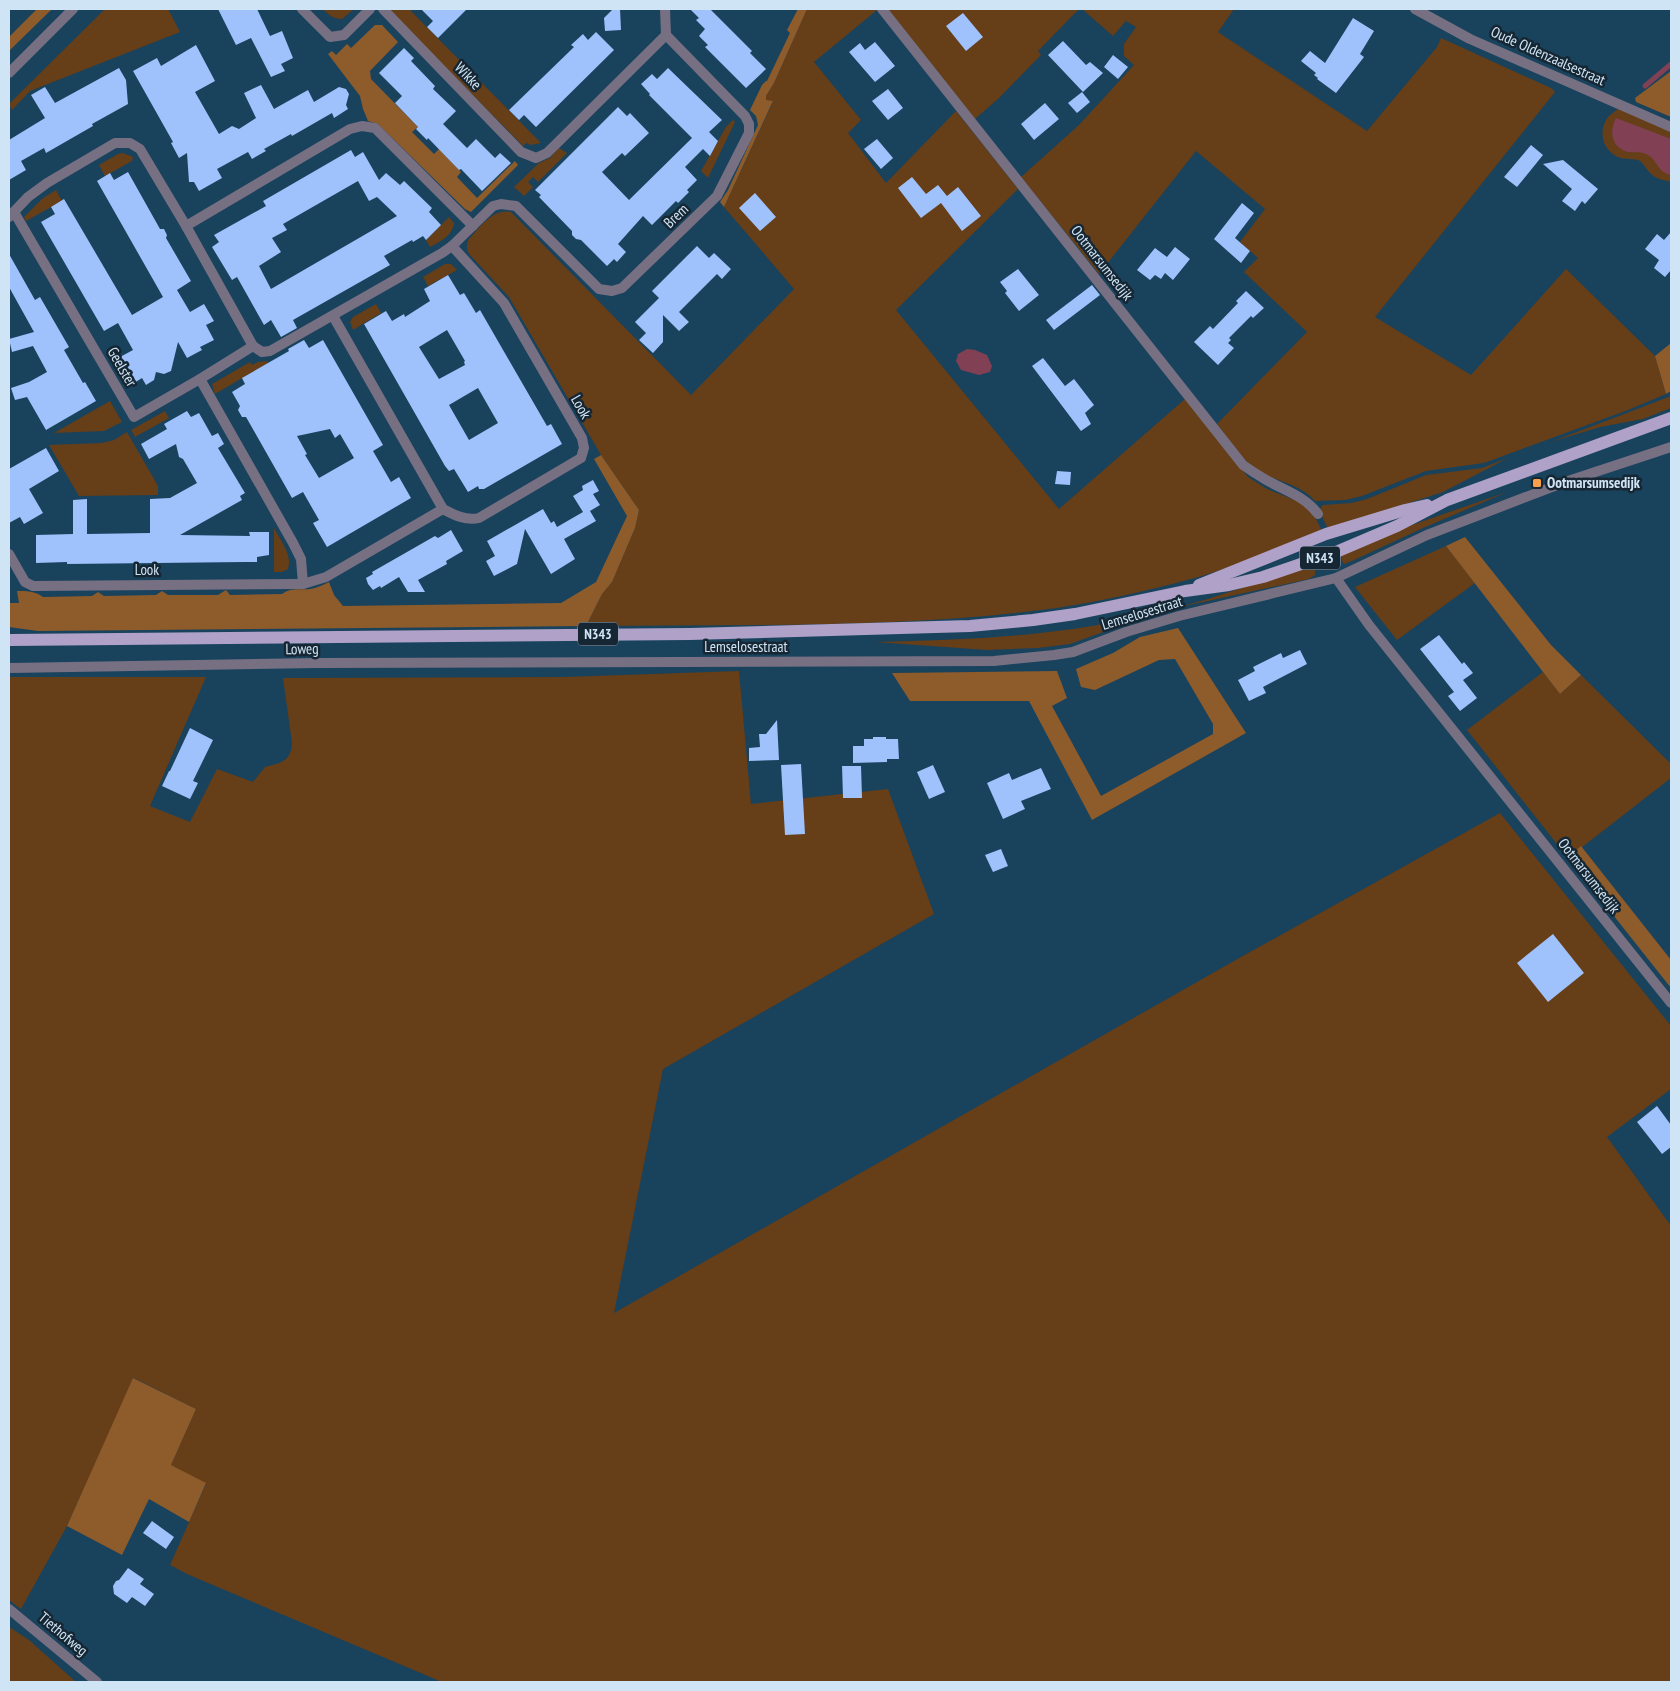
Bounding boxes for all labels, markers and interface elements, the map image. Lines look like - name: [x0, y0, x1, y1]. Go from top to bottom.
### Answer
- street label: Oude Oldenzaalsestraat: [1488, 22, 1608, 89]
- street label: Wikke: [451, 58, 486, 93]
- street label: Brem: [659, 199, 692, 232]
- street label: Ootmarsumsedijk: [1067, 221, 1138, 304]
- street label: Geelster: [104, 344, 142, 391]
- street label: Look: [567, 391, 596, 422]
- place label: Ootmarsumsedijk: [1547, 473, 1641, 492]
- marker: Ootmarsumsedijk: [1531, 477, 1543, 489]
- road number: N343: [1300, 546, 1340, 570]
- street label: Look: [135, 560, 159, 579]
- street label: Lemselosestraat: [1099, 591, 1185, 634]
- road number: N343: [578, 622, 618, 646]
- street label: Lemselosestraat: [704, 637, 788, 656]
- street label: Loweg: [285, 639, 319, 658]
- street label: Ootmarsumsedijk: [1554, 834, 1625, 917]
- street label: Tiethofweg: [35, 1608, 92, 1660]

